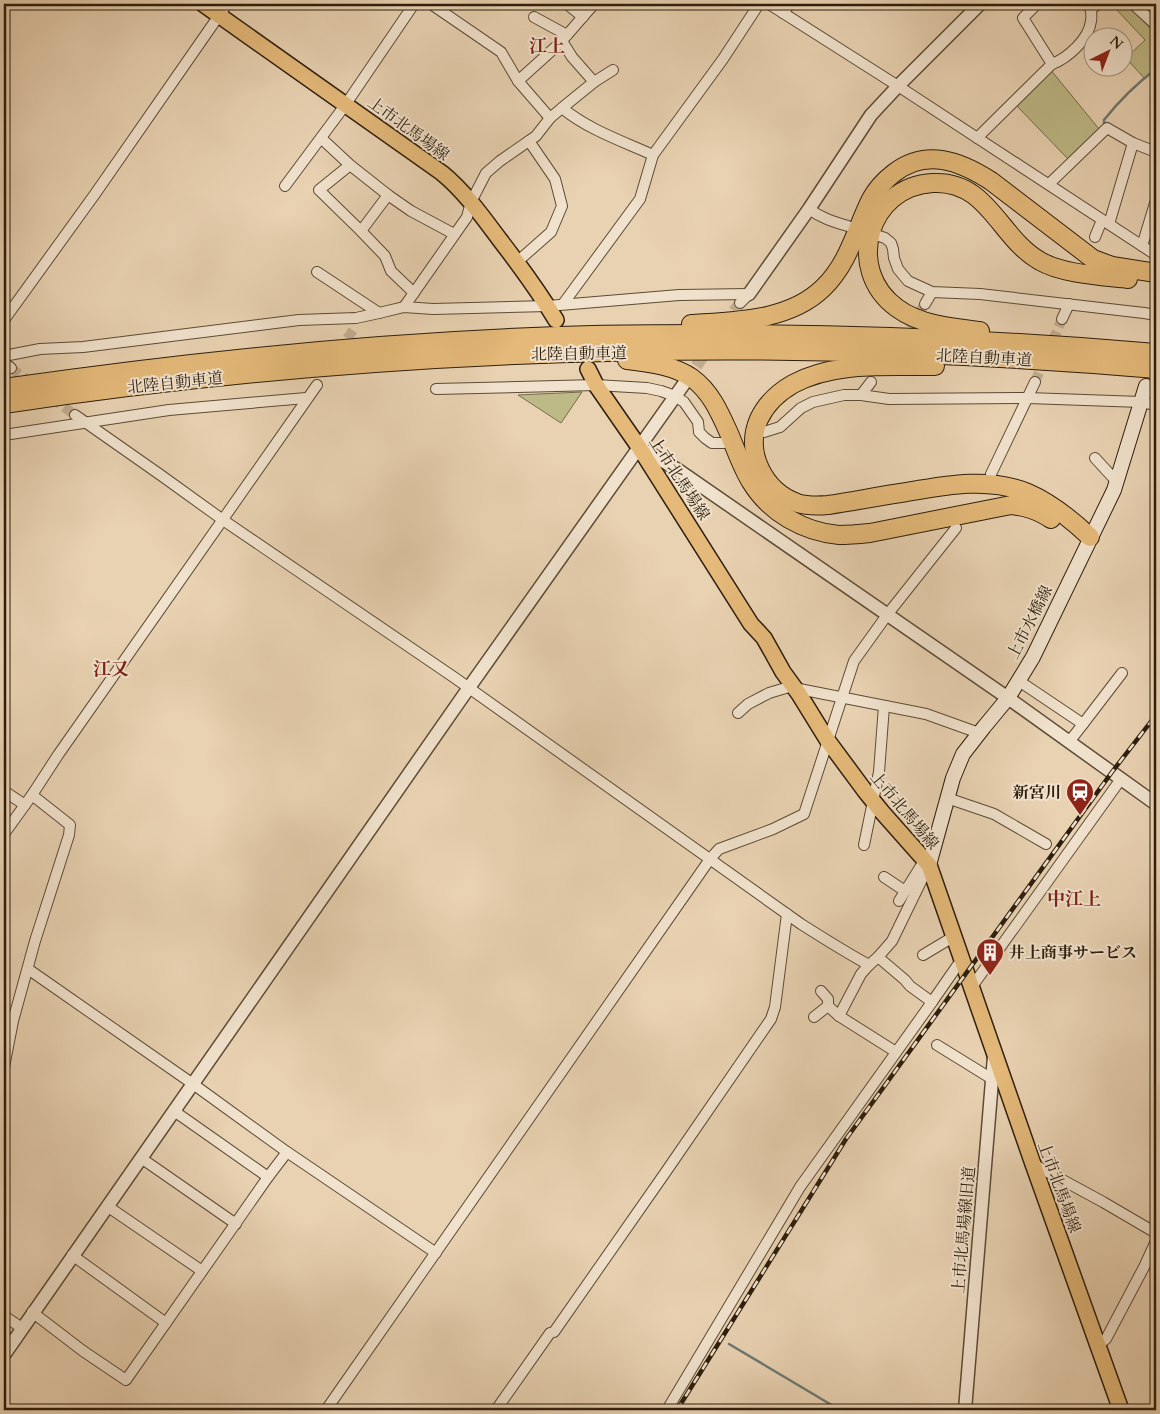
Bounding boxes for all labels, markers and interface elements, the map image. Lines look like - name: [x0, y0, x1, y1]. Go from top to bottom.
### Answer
- north arrow: [1082, 28, 1132, 78]
- text: N: [1105, 32, 1127, 54]
- district label: 江上: [529, 34, 565, 59]
- street label: 上市北馬場線: [363, 92, 454, 166]
- street label: 北陸自動車道: [531, 342, 627, 366]
- street label: 北陸自動車道: [935, 345, 1032, 371]
- street label: 北陸自動車道: [126, 367, 224, 399]
- street label: 上市北馬場線: [644, 432, 715, 525]
- street label: 上市水橋線: [1002, 582, 1058, 663]
- district label: 江又: [93, 657, 129, 682]
- street label: 上市北馬場線: [865, 767, 944, 854]
- station icon: 新宮川: [1065, 777, 1095, 816]
- place label: 新宮川: [1012, 782, 1061, 804]
- district label: 中江上: [1047, 887, 1101, 912]
- building icon: 井上商事サービス: [975, 937, 1005, 976]
- place label: 井上商事サービス: [1009, 942, 1137, 964]
- street label: 上市北馬場線: [1032, 1138, 1086, 1236]
- street label: 上市北馬場線旧道: [947, 1165, 981, 1295]

